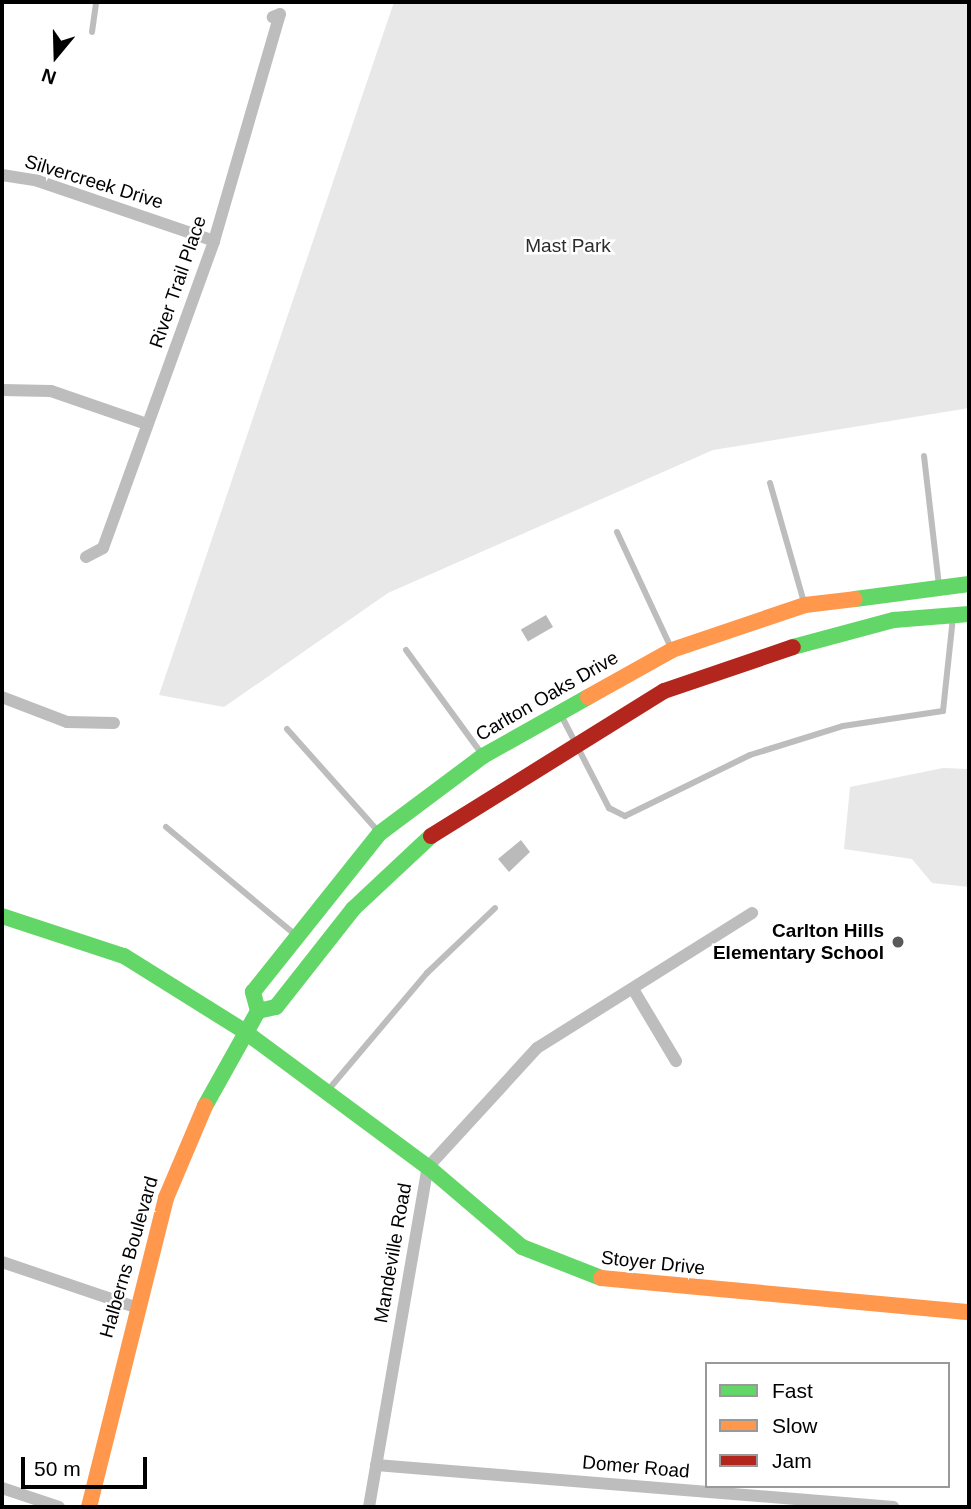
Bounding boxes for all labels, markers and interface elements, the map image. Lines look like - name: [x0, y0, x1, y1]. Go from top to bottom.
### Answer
- north arrow: [21, 21, 91, 91]
- text: N: [39, 64, 59, 88]
- street label: Silvercreek Drive: [22, 150, 166, 214]
- street label: River Trail Place: [145, 213, 211, 351]
- park label: Mast Park: [525, 235, 611, 257]
- street label: Carlton Oaks Drive: [472, 646, 622, 746]
- place label: Carlton Hills Elementary School: [713, 920, 884, 964]
- marker: Carlton Hills Elementary School: [890, 934, 906, 950]
- street label: Halberns Boulevard: [95, 1174, 163, 1340]
- street label: Mandeville Road: [369, 1181, 417, 1325]
- street label: Stoyer Drive: [600, 1246, 706, 1280]
- legend: [705, 1362, 950, 1488]
- text: Fast: [772, 1379, 813, 1402]
- text: Slow: [772, 1414, 818, 1437]
- scale bar: [24, 1442, 150, 1486]
- text: Jam: [772, 1449, 812, 1472]
- street label: Domer Road: [581, 1451, 691, 1483]
- text: 50 m: [34, 1457, 81, 1480]

